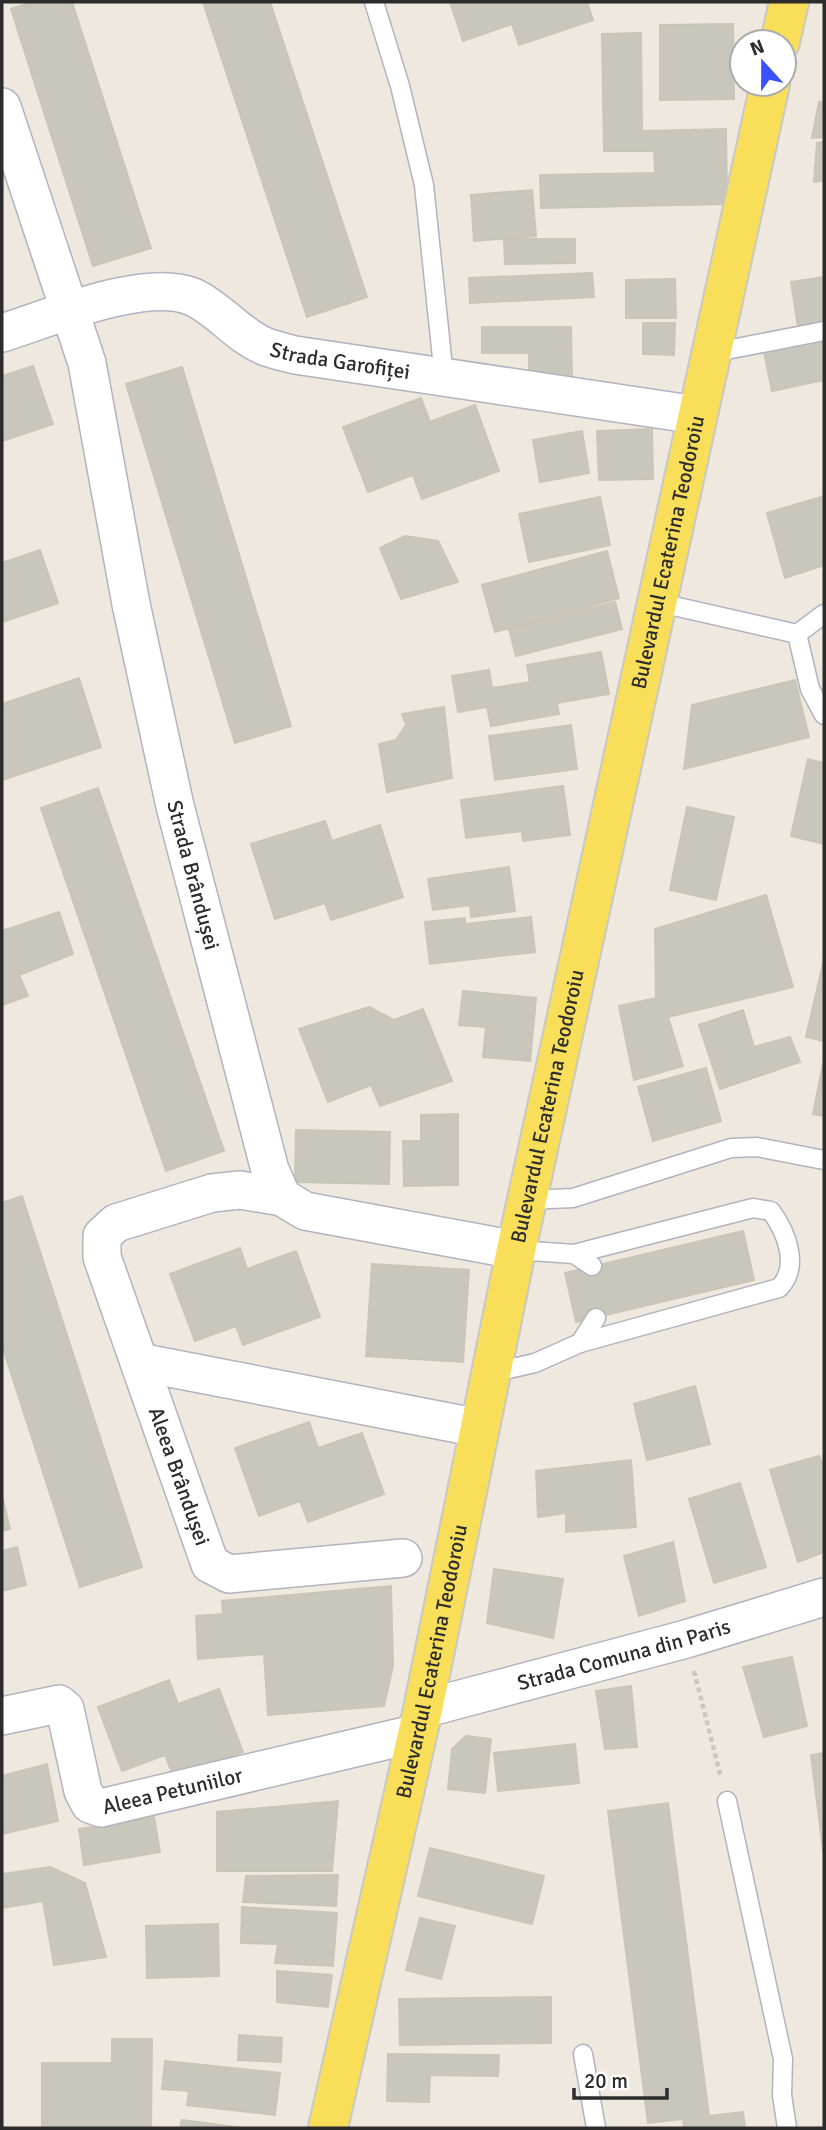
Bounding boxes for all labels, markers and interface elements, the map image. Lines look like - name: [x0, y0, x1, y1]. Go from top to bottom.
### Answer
- north arrow: [728, 28, 798, 98]
- text: N: [747, 34, 768, 62]
- street label: Strada Garofiței: [267, 336, 412, 385]
- street label: Bulevardul Ecaterina Teodoroiu: [626, 413, 710, 692]
- street label: Strada Brândușei: [161, 798, 225, 953]
- street label: Bulevardul Ecaterina Teodoroiu: [505, 967, 590, 1246]
- street label: Aleea Brândușei: [143, 1404, 216, 1549]
- street label: Bulevardul Ecaterina Teodoroiu: [390, 1522, 473, 1801]
- street label: Strada Comuna din Paris: [514, 1613, 734, 1696]
- street label: Aleea Petuniilor: [100, 1762, 245, 1820]
- scale bar: [574, 2056, 667, 2100]
- text: 20 m: [584, 2068, 628, 2094]

